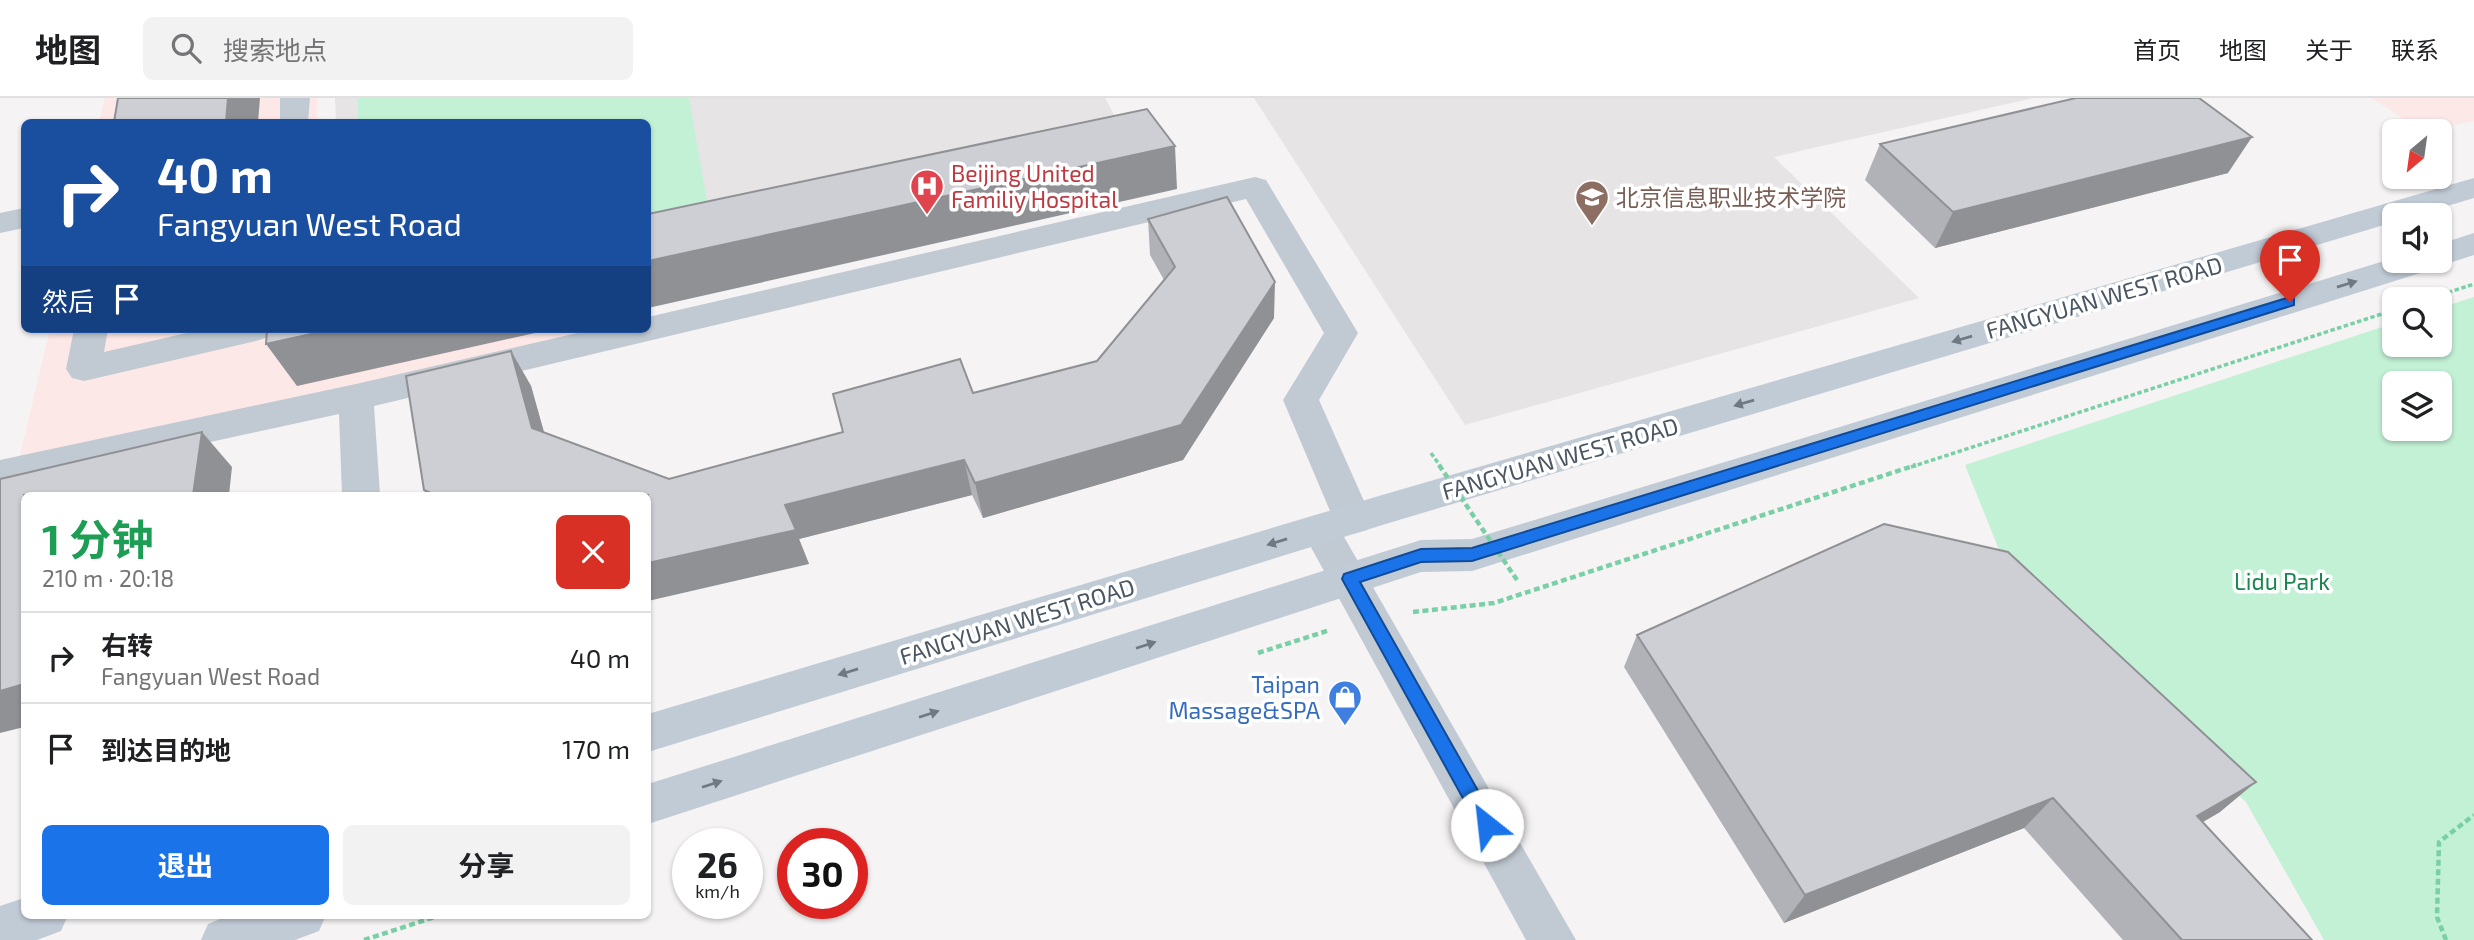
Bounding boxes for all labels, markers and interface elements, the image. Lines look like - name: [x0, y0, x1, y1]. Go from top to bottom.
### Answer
- search box: [143, 17, 633, 80]
- text: 地图: [35, 29, 101, 69]
- icon: search: [167, 29, 205, 67]
- text: 搜索地点: [223, 34, 327, 65]
- text: 首页: [2133, 35, 2181, 64]
- text: 地图: [2219, 35, 2267, 64]
- text: 关于: [2305, 35, 2353, 64]
- text: 联系: [2391, 35, 2439, 64]
- north arrow: [2382, 119, 2452, 189]
- map controls: [2382, 119, 2452, 441]
- text: 40 m: [157, 144, 273, 203]
- icon: right: [42, 147, 133, 238]
- place label: Beijing United Familiy Hospital: [951, 159, 1118, 213]
- hospital icon: Beijing United Familiy Hospital: [908, 167, 946, 216]
- school or university icon: 北京信息职业技术学院: [1573, 178, 1611, 227]
- place label: 北京信息职业技术学院: [1616, 183, 1846, 211]
- button: sound: [2382, 203, 2452, 273]
- text: Fangyuan West Road: [157, 204, 462, 242]
- pin: [2260, 230, 2320, 302]
- icon: arrive: [2271, 241, 2309, 279]
- street label: FANGYUAN WEST ROAD: [1983, 250, 2225, 344]
- one-way arrow: [2337, 278, 2358, 288]
- icon: arrive: [108, 280, 146, 318]
- text: 然后: [42, 285, 94, 316]
- button: search: [2382, 287, 2452, 357]
- one-way arrow: [1951, 335, 1972, 345]
- button: layers: [2382, 371, 2452, 441]
- one-way arrow: [1733, 399, 1754, 409]
- street label: FANGYUAN WEST ROAD: [1439, 411, 1681, 505]
- text: 1 分钟: [42, 513, 153, 563]
- button: close: [556, 515, 630, 589]
- one-way arrow: [1266, 538, 1287, 548]
- text: 210 m · 20:18: [42, 564, 174, 592]
- park label: Lidu Park: [2234, 567, 2330, 595]
- street label: FANGYUAN WEST ROAD: [896, 572, 1138, 670]
- text: 右转: [101, 629, 153, 660]
- icon: right: [42, 639, 80, 677]
- one-way arrow: [1135, 639, 1156, 649]
- text: 40 m: [570, 642, 630, 673]
- text: Fangyuan West Road: [101, 662, 320, 690]
- one-way arrow: [838, 667, 859, 678]
- place label: Taipan Massage&SPA: [1168, 670, 1321, 724]
- shop icon: Taipan Massage&SPA: [1326, 678, 1364, 727]
- one-way arrow: [919, 708, 940, 719]
- icon: arrive: [42, 730, 80, 768]
- text: 170 m: [562, 733, 630, 764]
- text: 到达目的地: [101, 734, 231, 765]
- one-way arrow: [702, 778, 723, 788]
- position arrow: [1450, 788, 1524, 862]
- button: 退出: [42, 825, 329, 905]
- button: 分享: [343, 825, 630, 905]
- speed limit sign: 30: [777, 828, 868, 919]
- text: 26: [697, 843, 738, 885]
- text: km/h: [695, 880, 740, 902]

